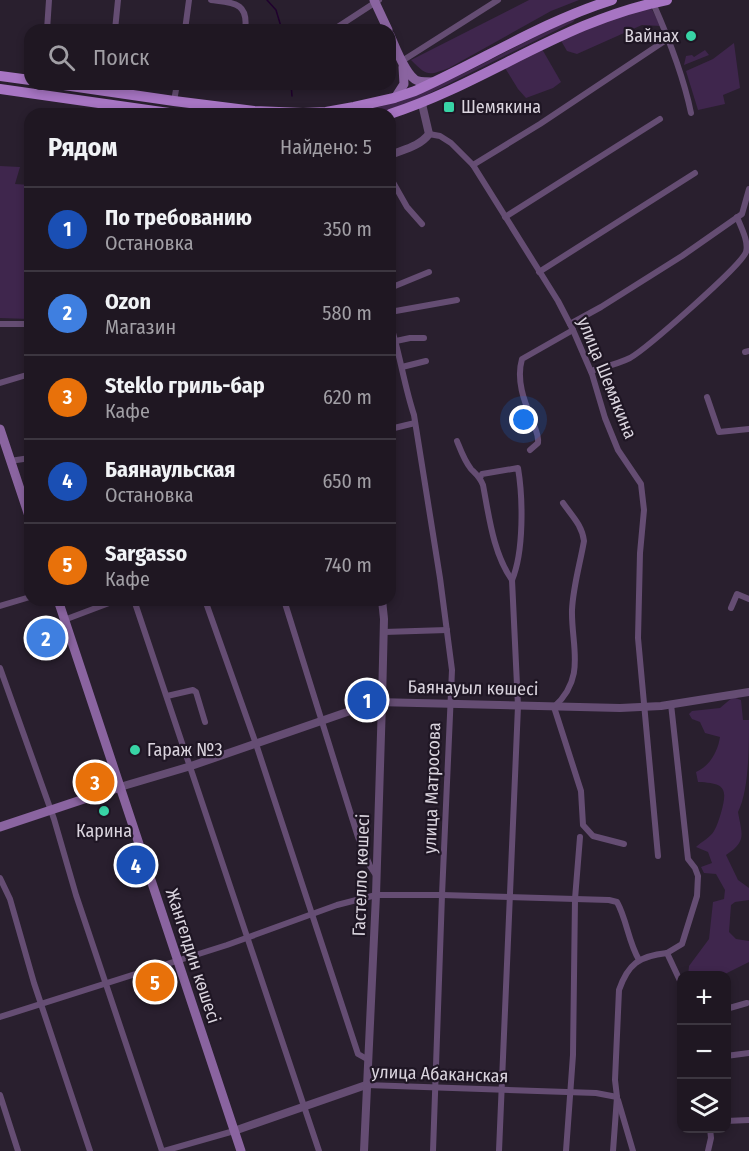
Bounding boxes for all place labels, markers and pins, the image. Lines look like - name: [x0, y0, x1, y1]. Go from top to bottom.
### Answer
- place label: Вайнах: [624, 25, 679, 47]
- marker: Вайнах: [684, 29, 698, 43]
- place label: Шемякина: [461, 96, 541, 118]
- marker: Шемякина: [442, 100, 456, 114]
- pin: 2: [26, 616, 66, 660]
- pin: 1: [348, 678, 386, 722]
- place label: Гараж №3: [147, 739, 223, 761]
- marker: Гараж №3: [128, 743, 142, 757]
- pin: 3: [76, 760, 115, 804]
- marker: Карина: [97, 804, 111, 818]
- place label: Карина: [76, 820, 132, 842]
- pin: 4: [116, 842, 156, 888]
- pin: 5: [136, 960, 174, 1004]

